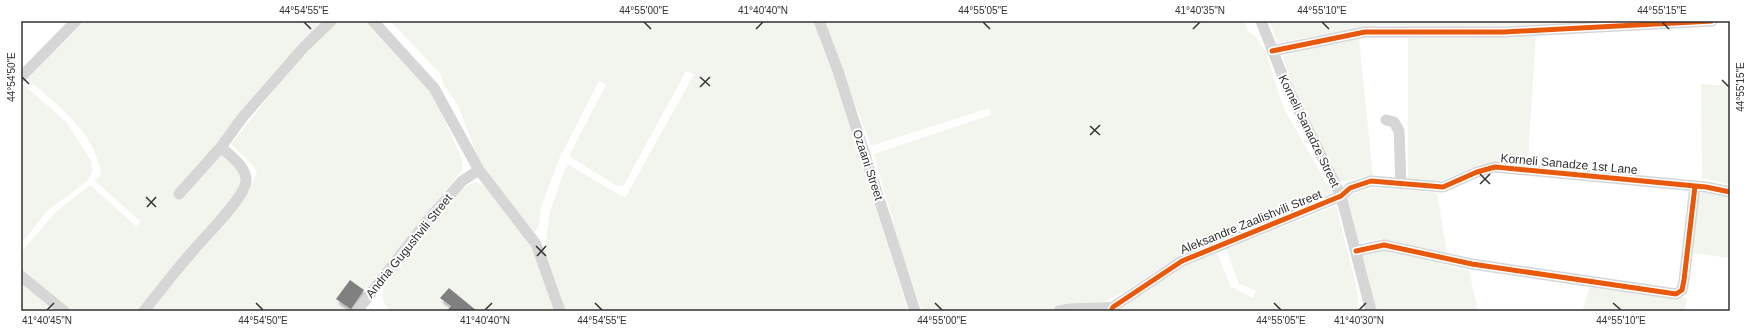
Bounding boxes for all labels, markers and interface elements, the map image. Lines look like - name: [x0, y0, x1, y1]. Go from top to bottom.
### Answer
- text: 44°54'55"E: [279, 5, 329, 16]
- text: 44°55'00"E: [619, 5, 669, 16]
- text: 41°40'40"N: [738, 5, 788, 16]
- text: 44°55'05"E: [958, 5, 1008, 16]
- text: 41°40'35"N: [1175, 5, 1225, 16]
- text: 44°55'10"E: [1297, 5, 1347, 16]
- text: 44°55'15"E: [1637, 5, 1687, 16]
- text: 44°54'50"E: [6, 52, 17, 102]
- text: 44°55'15"E: [1735, 62, 1746, 112]
- street label: Korneli Sanadze Street: [1276, 72, 1343, 190]
- street label: Ozaani Street: [850, 128, 886, 203]
- street label: Korneli Sanadze 1st Lane: [1500, 151, 1638, 177]
- street label: Aleksandre Zaalishvili Street: [1178, 187, 1324, 257]
- street label: Andria Gugushvili Street: [363, 191, 456, 301]
- text: 41°40'45"N: [22, 315, 72, 326]
- text: 44°54'50"E: [238, 315, 288, 326]
- text: 41°40'40"N: [460, 315, 510, 326]
- text: 44°54'55"E: [577, 315, 627, 326]
- text: 44°55'00"E: [917, 315, 967, 326]
- text: 44°55'05"E: [1256, 315, 1306, 326]
- text: 41°40'30"N: [1334, 315, 1384, 326]
- text: 44°55'10"E: [1596, 315, 1646, 326]

